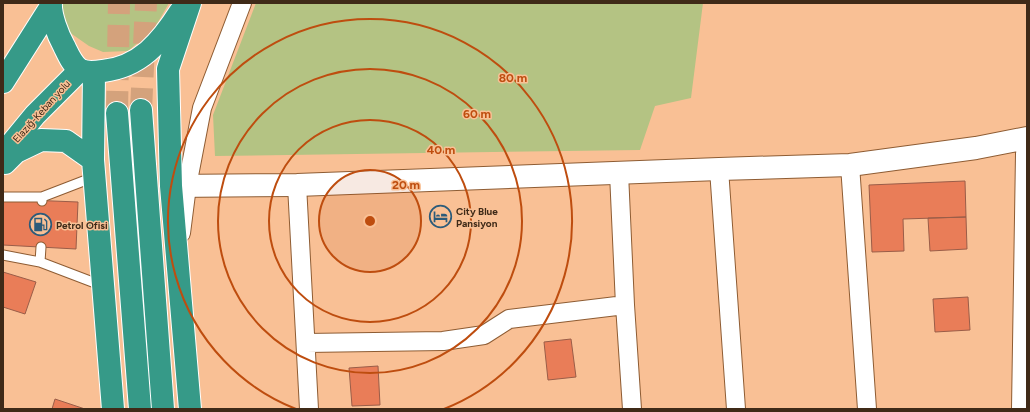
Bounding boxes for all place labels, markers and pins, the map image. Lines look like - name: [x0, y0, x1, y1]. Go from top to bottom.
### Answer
- hotel icon: City Blue Pansiyon: [427, 204, 453, 230]
- place label: City Blue Pansiyon: [456, 205, 498, 230]
- fuel station icon: Petrol Ofisi: [27, 212, 53, 238]
- centre of rings: [363, 214, 377, 228]
- place label: Petrol Ofisi: [56, 219, 108, 232]

